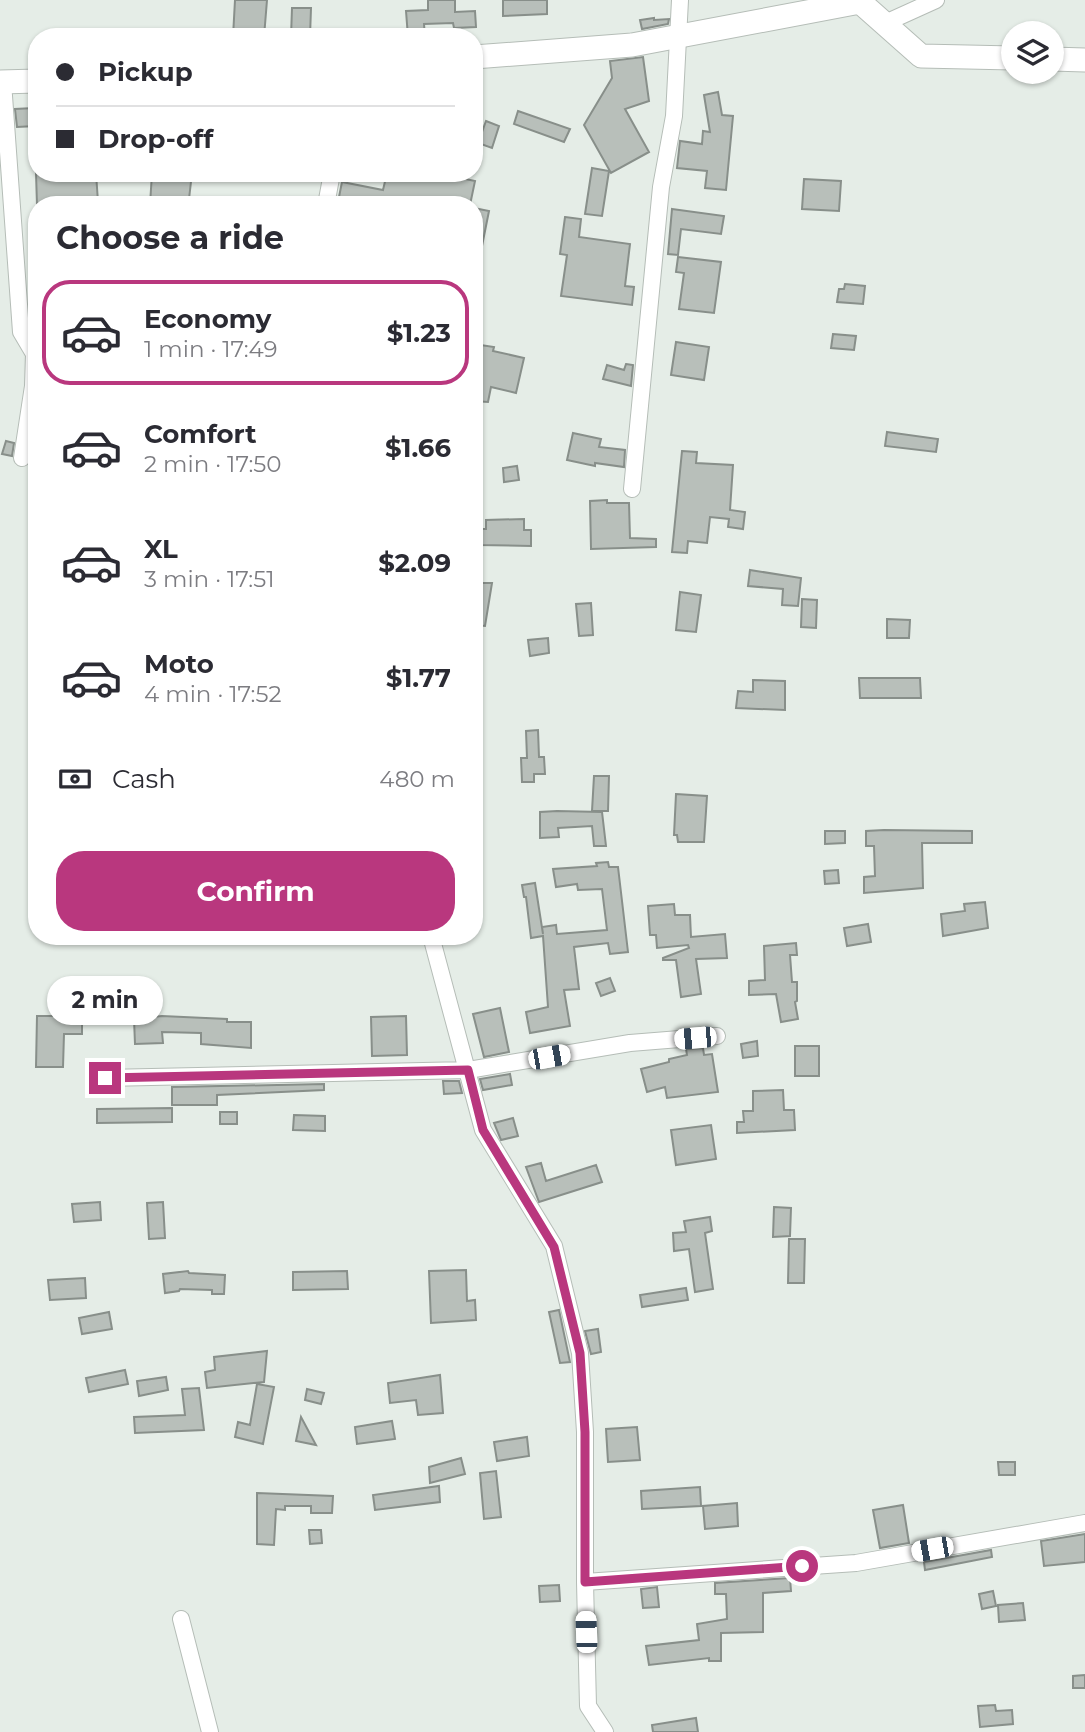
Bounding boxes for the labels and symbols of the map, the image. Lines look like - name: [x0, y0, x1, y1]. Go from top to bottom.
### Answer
- callout: 2 min: [47, 976, 163, 1026]
- car: [674, 1026, 717, 1050]
- car: [527, 1043, 572, 1071]
- route end: [89, 1062, 121, 1094]
- car: [910, 1535, 955, 1563]
- route start: [786, 1550, 818, 1582]
- car: [575, 1611, 598, 1653]

